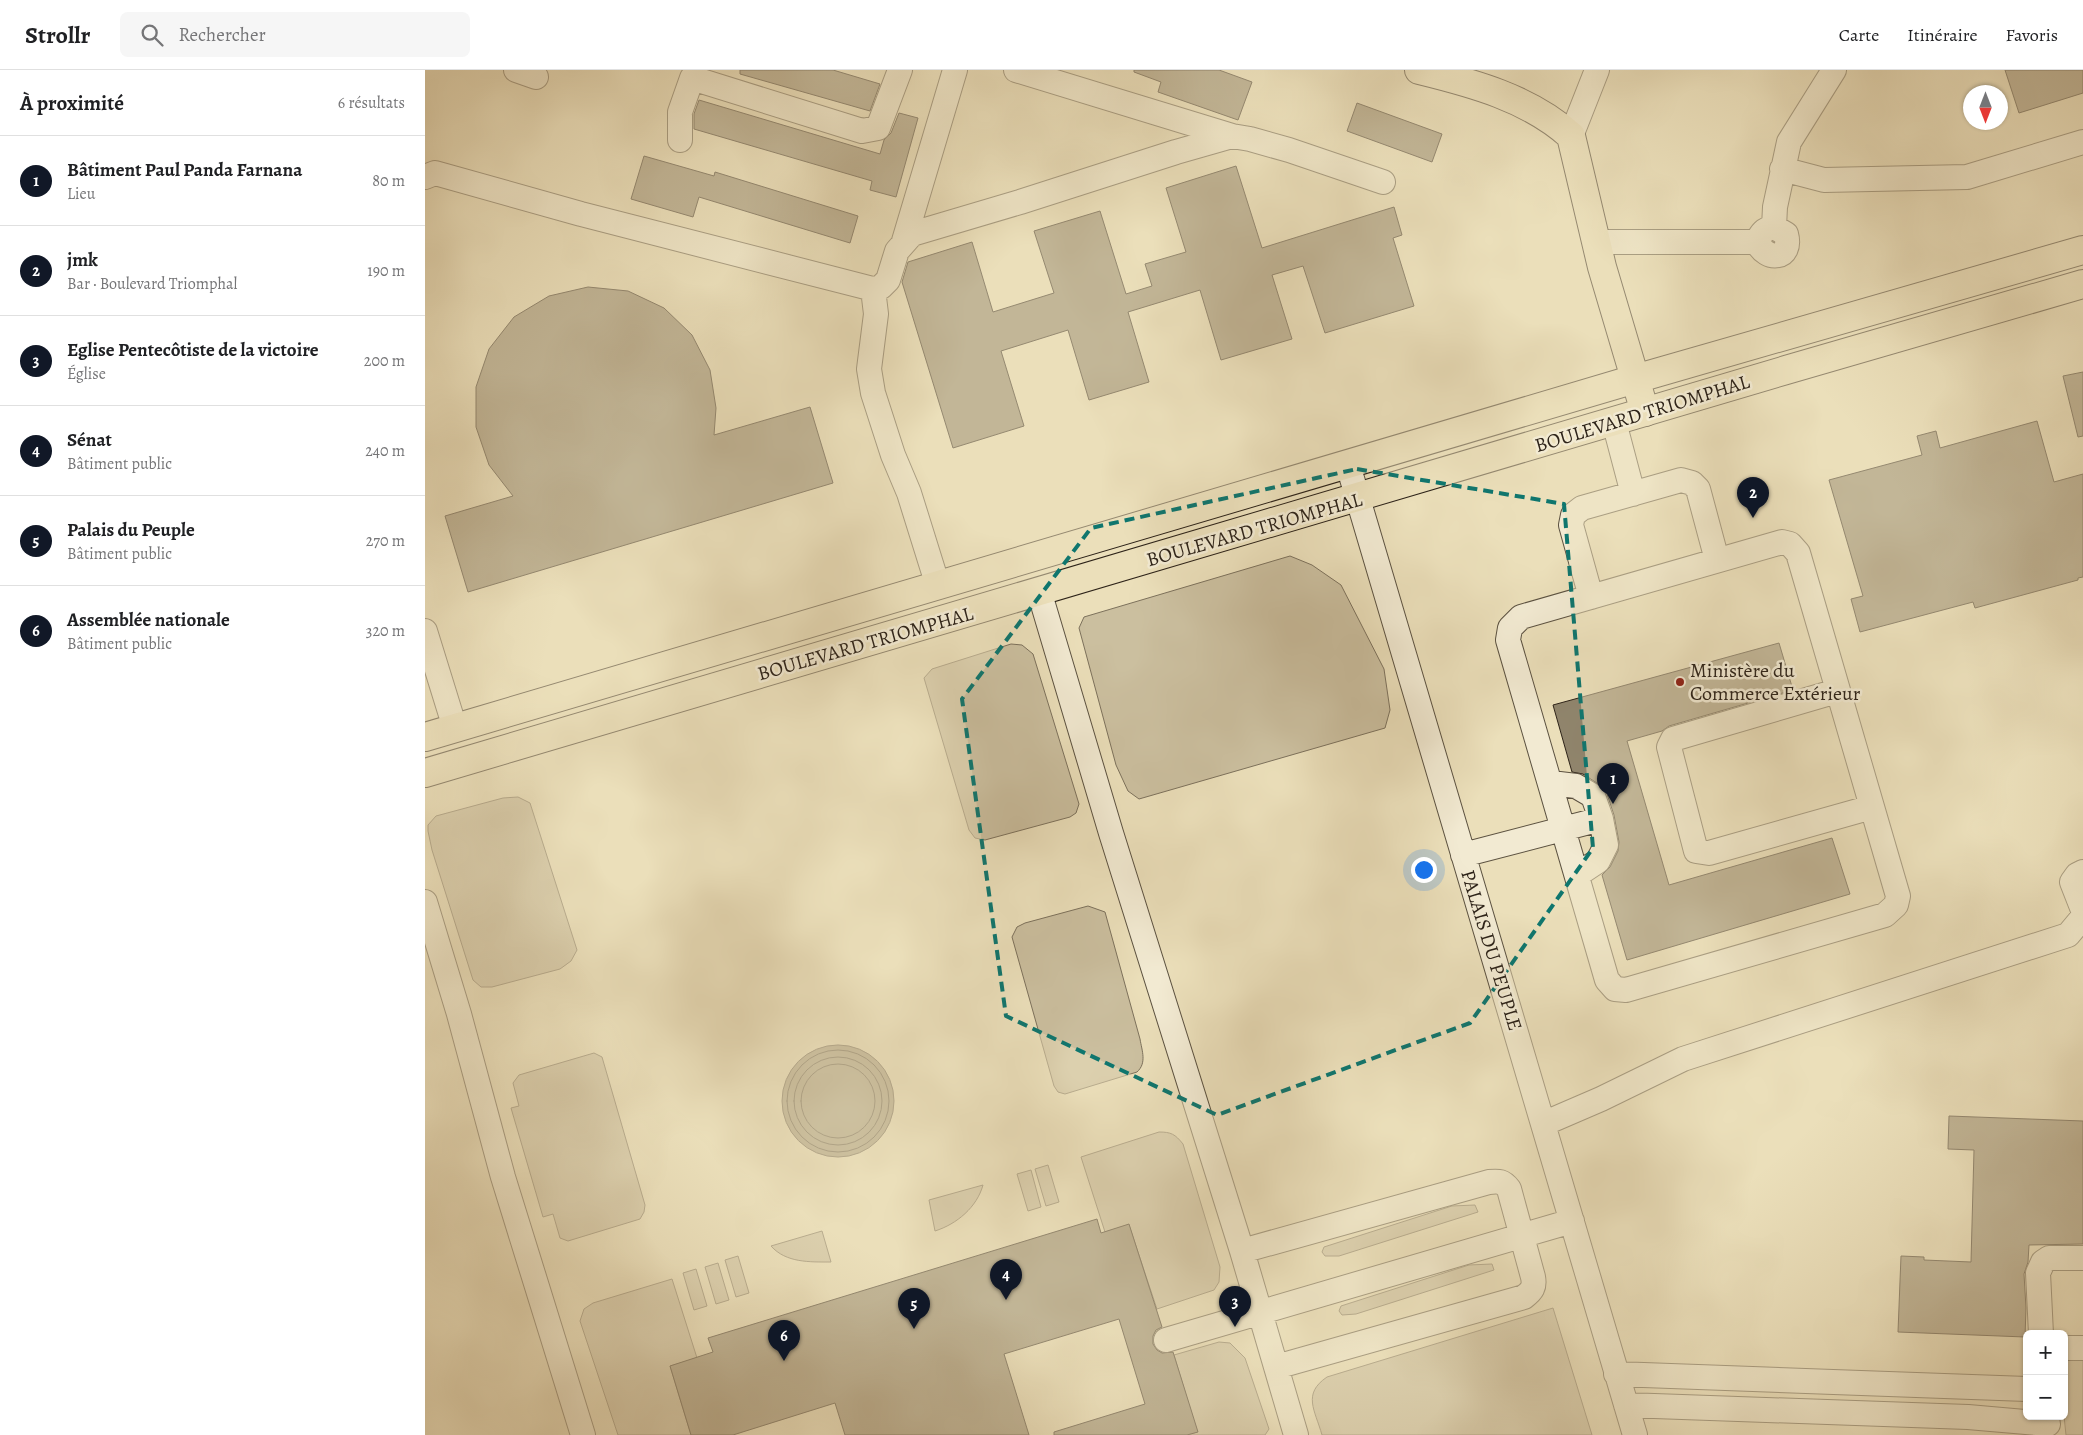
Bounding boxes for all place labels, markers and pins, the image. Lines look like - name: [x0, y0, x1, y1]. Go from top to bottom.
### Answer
- pin: 2: [1737, 477, 1769, 518]
- place label: Ministère du Commerce Extérieur: [1690, 657, 1861, 707]
- marker: Ministère du Commerce Extérieur: [1674, 676, 1686, 688]
- pin: 1: [1597, 763, 1629, 804]
- pin: 4: [990, 1259, 1022, 1300]
- pin: 3: [1219, 1286, 1251, 1327]
- pin: 5: [898, 1288, 930, 1329]
- pin: 6: [768, 1320, 800, 1361]

